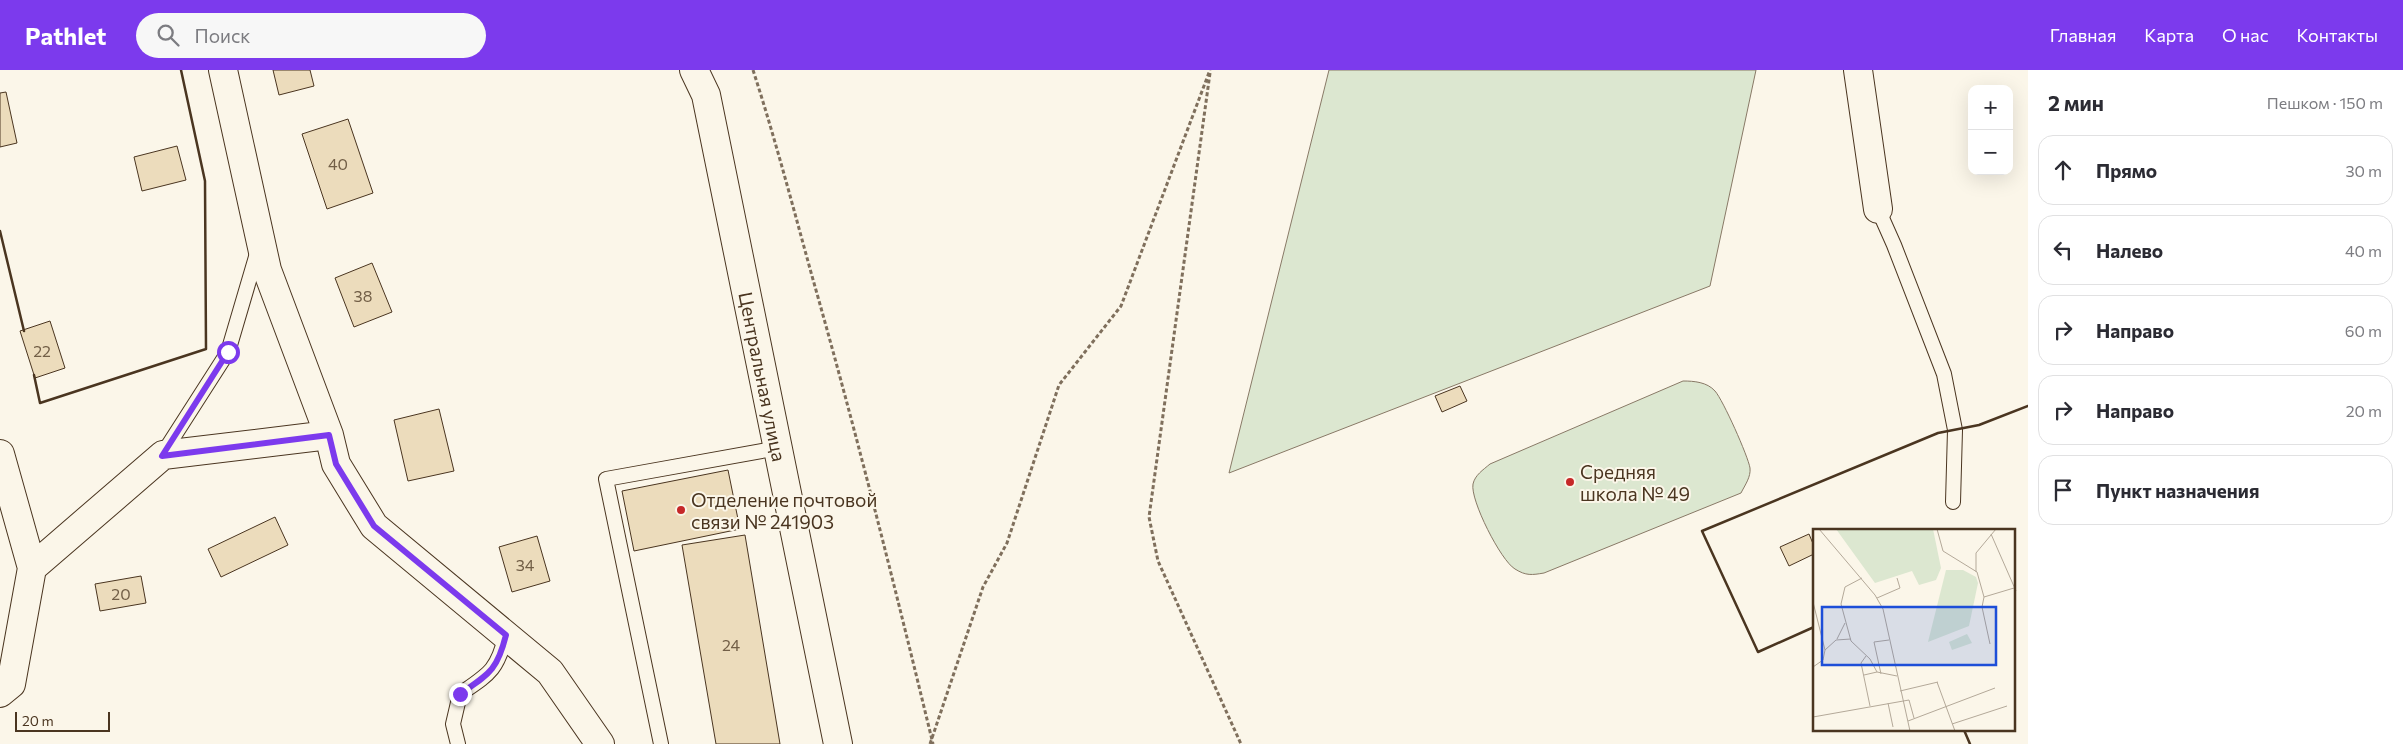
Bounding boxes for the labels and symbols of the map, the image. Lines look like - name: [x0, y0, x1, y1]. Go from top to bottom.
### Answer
- house number: 40: [328, 154, 348, 173]
- house number: 38: [354, 286, 372, 305]
- street label: Центральная улица: [735, 290, 792, 463]
- house number: 22: [33, 341, 51, 360]
- route start: [217, 341, 240, 364]
- place label: Средняя школа № 49: [1580, 460, 1690, 505]
- marker: Средняя школа № 49: [1564, 476, 1576, 488]
- place label: Отделение почтовой связи № 241903: [691, 488, 877, 533]
- marker: Отделение почтовой связи № 241903: [675, 504, 687, 516]
- inset map: [1813, 529, 2016, 732]
- house number: 34: [516, 555, 535, 574]
- house number: 20: [111, 584, 131, 603]
- house number: 24: [722, 635, 740, 654]
- route end: [449, 683, 472, 706]
- scale bar: [15, 709, 110, 732]

